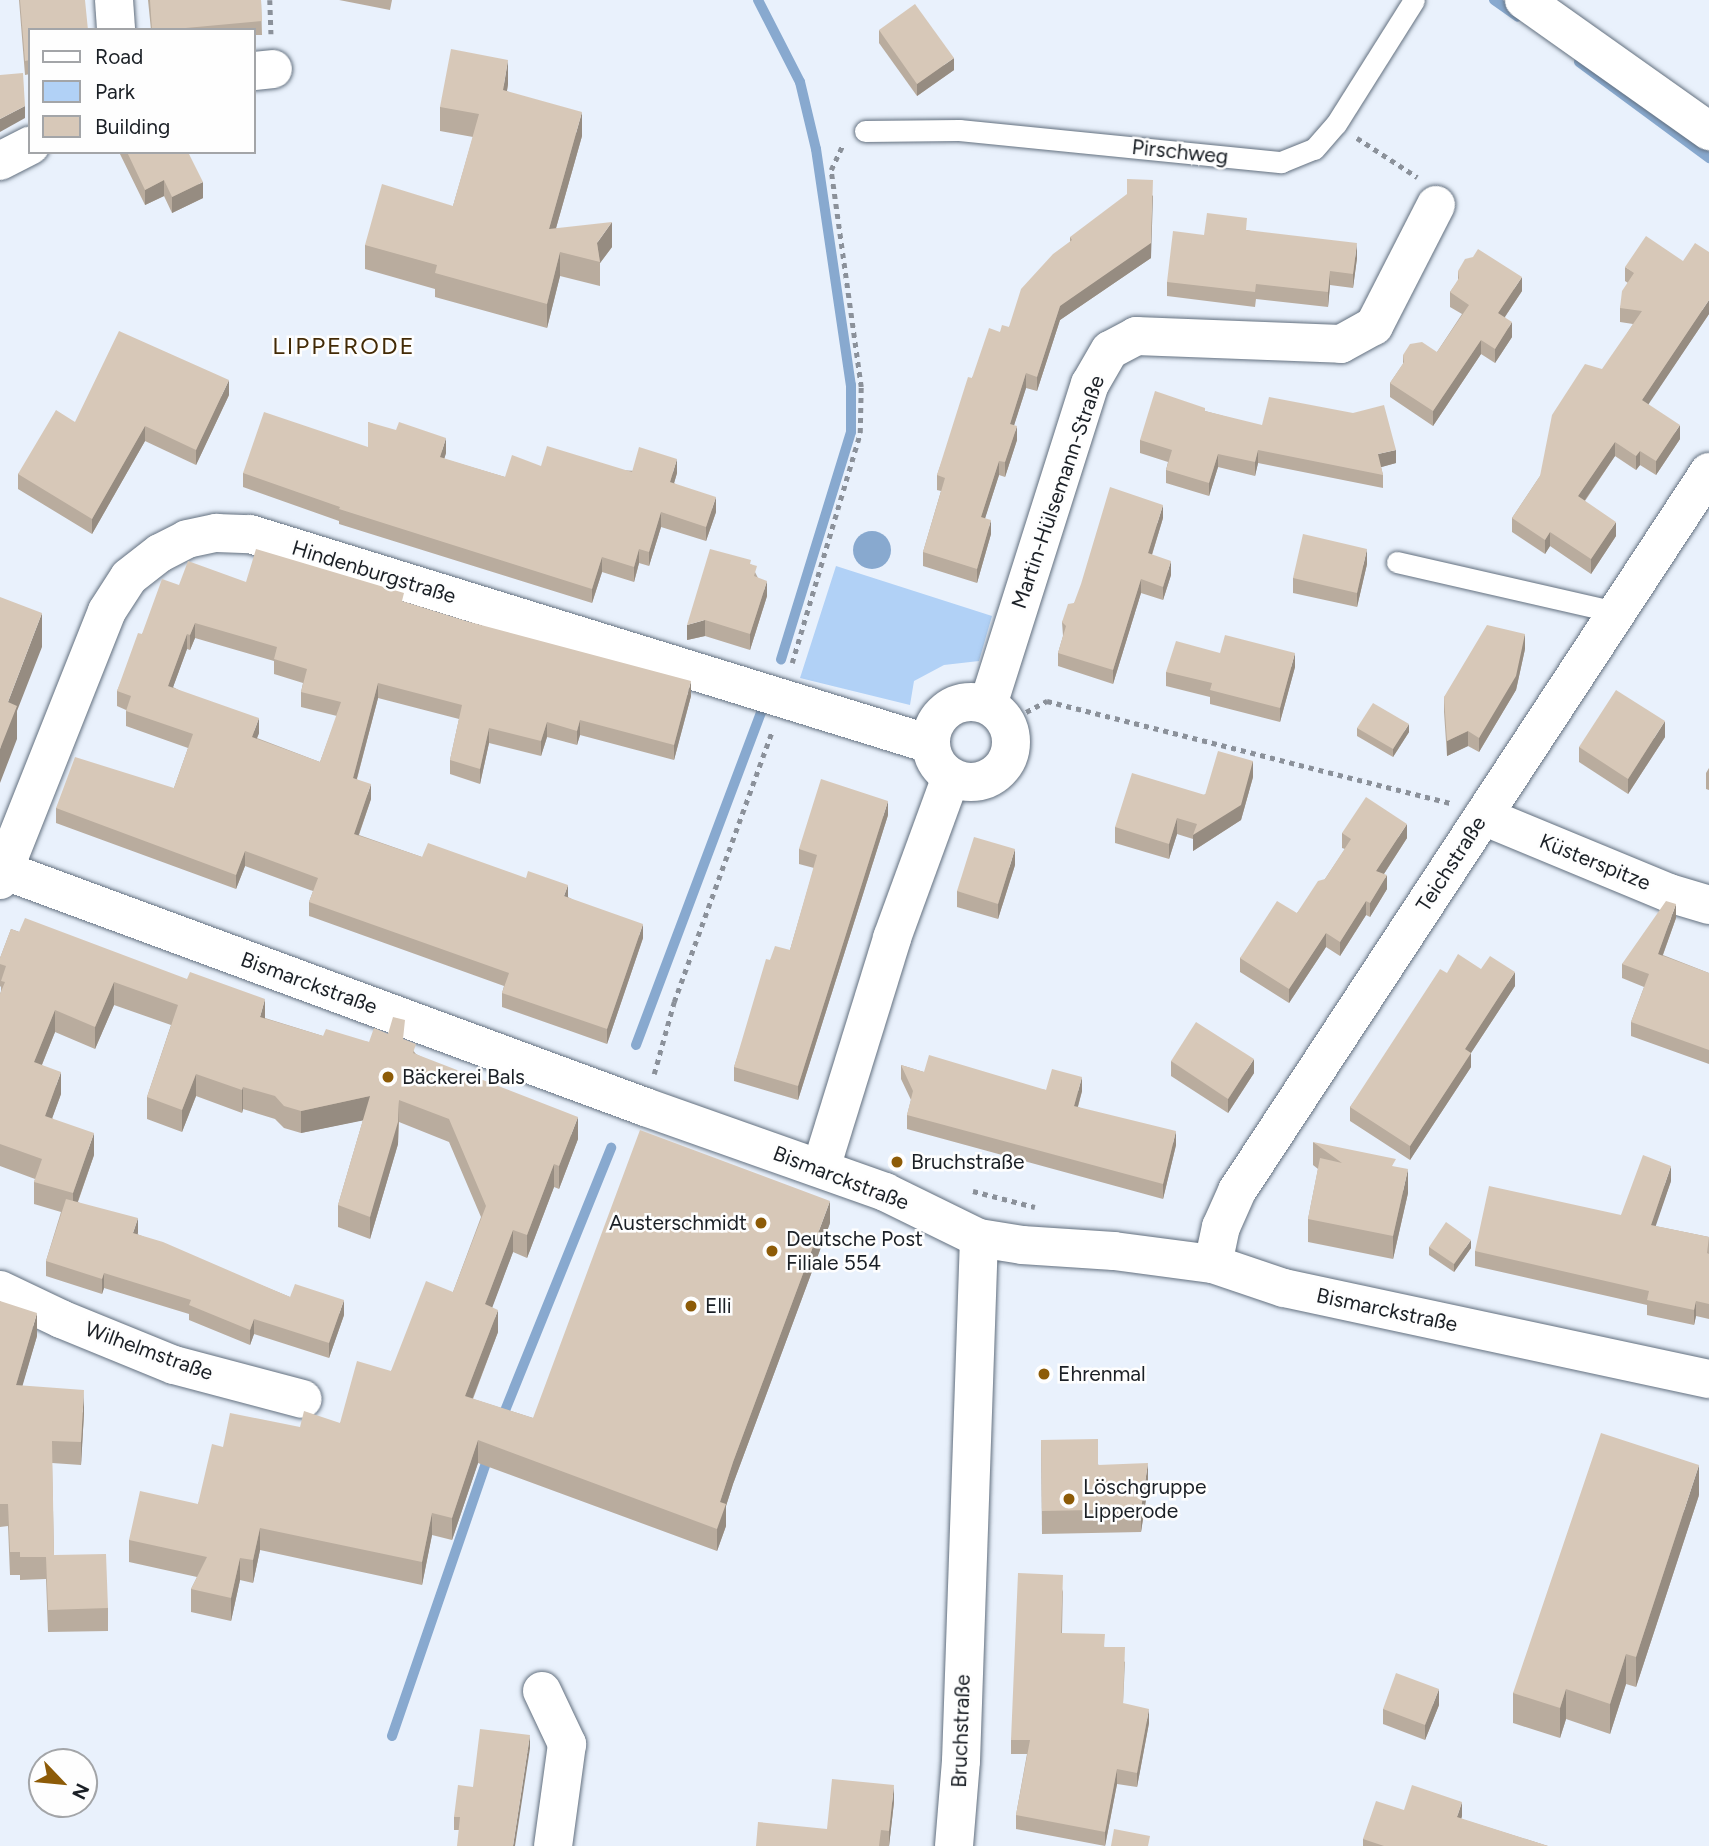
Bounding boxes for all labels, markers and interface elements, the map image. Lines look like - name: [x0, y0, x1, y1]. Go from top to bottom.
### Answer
- legend: [28, 28, 256, 154]
- text: Road: [95, 44, 143, 69]
- text: Park: [95, 79, 135, 104]
- text: Building: [95, 114, 170, 139]
- street label: Pirschweg: [1131, 134, 1229, 170]
- district label: LIPPERODE: [273, 332, 415, 360]
- street label: Martin-Hülsemann-Straße: [1006, 372, 1110, 612]
- street label: Hindenburgstraße: [289, 535, 459, 609]
- street label: Teichstraße: [1411, 812, 1491, 916]
- street label: Küsterspitze: [1536, 828, 1654, 896]
- street label: Bismarckstraße: [237, 947, 381, 1019]
- place label: Bäckerei Bals: [402, 1064, 525, 1090]
- marker: Bäckerei Bals: [380, 1069, 396, 1085]
- street label: Bismarckstraße: [769, 1141, 913, 1215]
- place label: Bruchstraße: [911, 1149, 1025, 1175]
- marker: Bruchstraße: [889, 1154, 905, 1170]
- place label: Austerschmidt: [609, 1210, 747, 1236]
- marker: Austerschmidt: [753, 1215, 769, 1231]
- place label: Deutsche Post Filiale 554: [786, 1226, 923, 1276]
- marker: Deutsche Post Filiale 554: [764, 1243, 780, 1259]
- street label: Bismarckstraße: [1314, 1283, 1460, 1337]
- place label: Elli: [705, 1293, 732, 1319]
- marker: Elli: [683, 1298, 699, 1314]
- street label: Wilhelmstraße: [82, 1316, 216, 1386]
- place label: Ehrenmal: [1058, 1361, 1146, 1387]
- marker: Ehrenmal: [1036, 1366, 1052, 1382]
- place label: Löschgruppe Lipperode: [1083, 1474, 1206, 1524]
- marker: Löschgruppe Lipperode: [1061, 1491, 1077, 1507]
- street label: Bruchstraße: [946, 1674, 976, 1788]
- north arrow: [28, 1748, 98, 1818]
- text: N: [67, 1780, 94, 1803]

